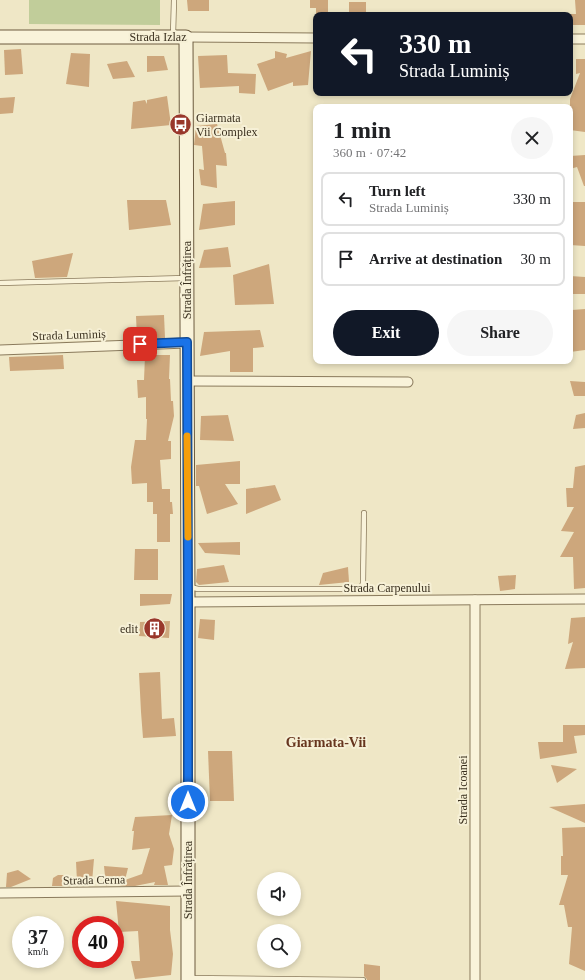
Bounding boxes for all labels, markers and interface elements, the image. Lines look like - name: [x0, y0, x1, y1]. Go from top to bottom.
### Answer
- icon: left: [333, 28, 385, 80]
- text: 330 m: [399, 28, 471, 59]
- street label: Strada Izlaz: [130, 30, 186, 44]
- text: Strada Luminiș: [399, 61, 510, 81]
- place label: Giarmata Vii Complex: [196, 111, 258, 139]
- bus stop icon: Giarmata Vii Complex: [168, 112, 194, 138]
- text: 1 min: [333, 117, 391, 143]
- button: close: [511, 117, 553, 159]
- text: 360 m · 07:42: [333, 145, 406, 160]
- text: Turn left: [369, 183, 426, 199]
- icon: left: [335, 188, 357, 210]
- text: 330 m: [513, 191, 551, 207]
- text: Strada Luminiș: [369, 200, 449, 215]
- street label: Strada Înfrățirea: [180, 240, 194, 319]
- icon: arrive: [335, 248, 357, 270]
- text: Arrive at destination: [369, 251, 502, 267]
- text: 30 m: [521, 251, 551, 267]
- button: Exit: [333, 310, 439, 356]
- button: Share: [447, 310, 553, 356]
- street label: Strada Luminiș: [32, 327, 106, 343]
- pin: [123, 327, 157, 361]
- icon: arrive: [129, 333, 151, 355]
- street label: Strada Carpenului: [344, 581, 431, 595]
- building icon: edit: [141, 616, 167, 642]
- place label: edit: [120, 622, 139, 636]
- district label: Giarmata-Vii: [286, 735, 366, 750]
- street label: Strada Icoanei: [456, 755, 470, 824]
- position arrow: [167, 781, 209, 823]
- street label: Strada Înfrățirea: [181, 840, 195, 919]
- street label: Strada Cerna: [63, 872, 126, 888]
- map controls: [257, 872, 301, 968]
- button: sound: [257, 872, 301, 916]
- speed limit sign: 40: [72, 916, 124, 968]
- button: search: [257, 924, 301, 968]
- text: 37: [28, 926, 48, 948]
- text: km/h: [28, 946, 48, 957]

